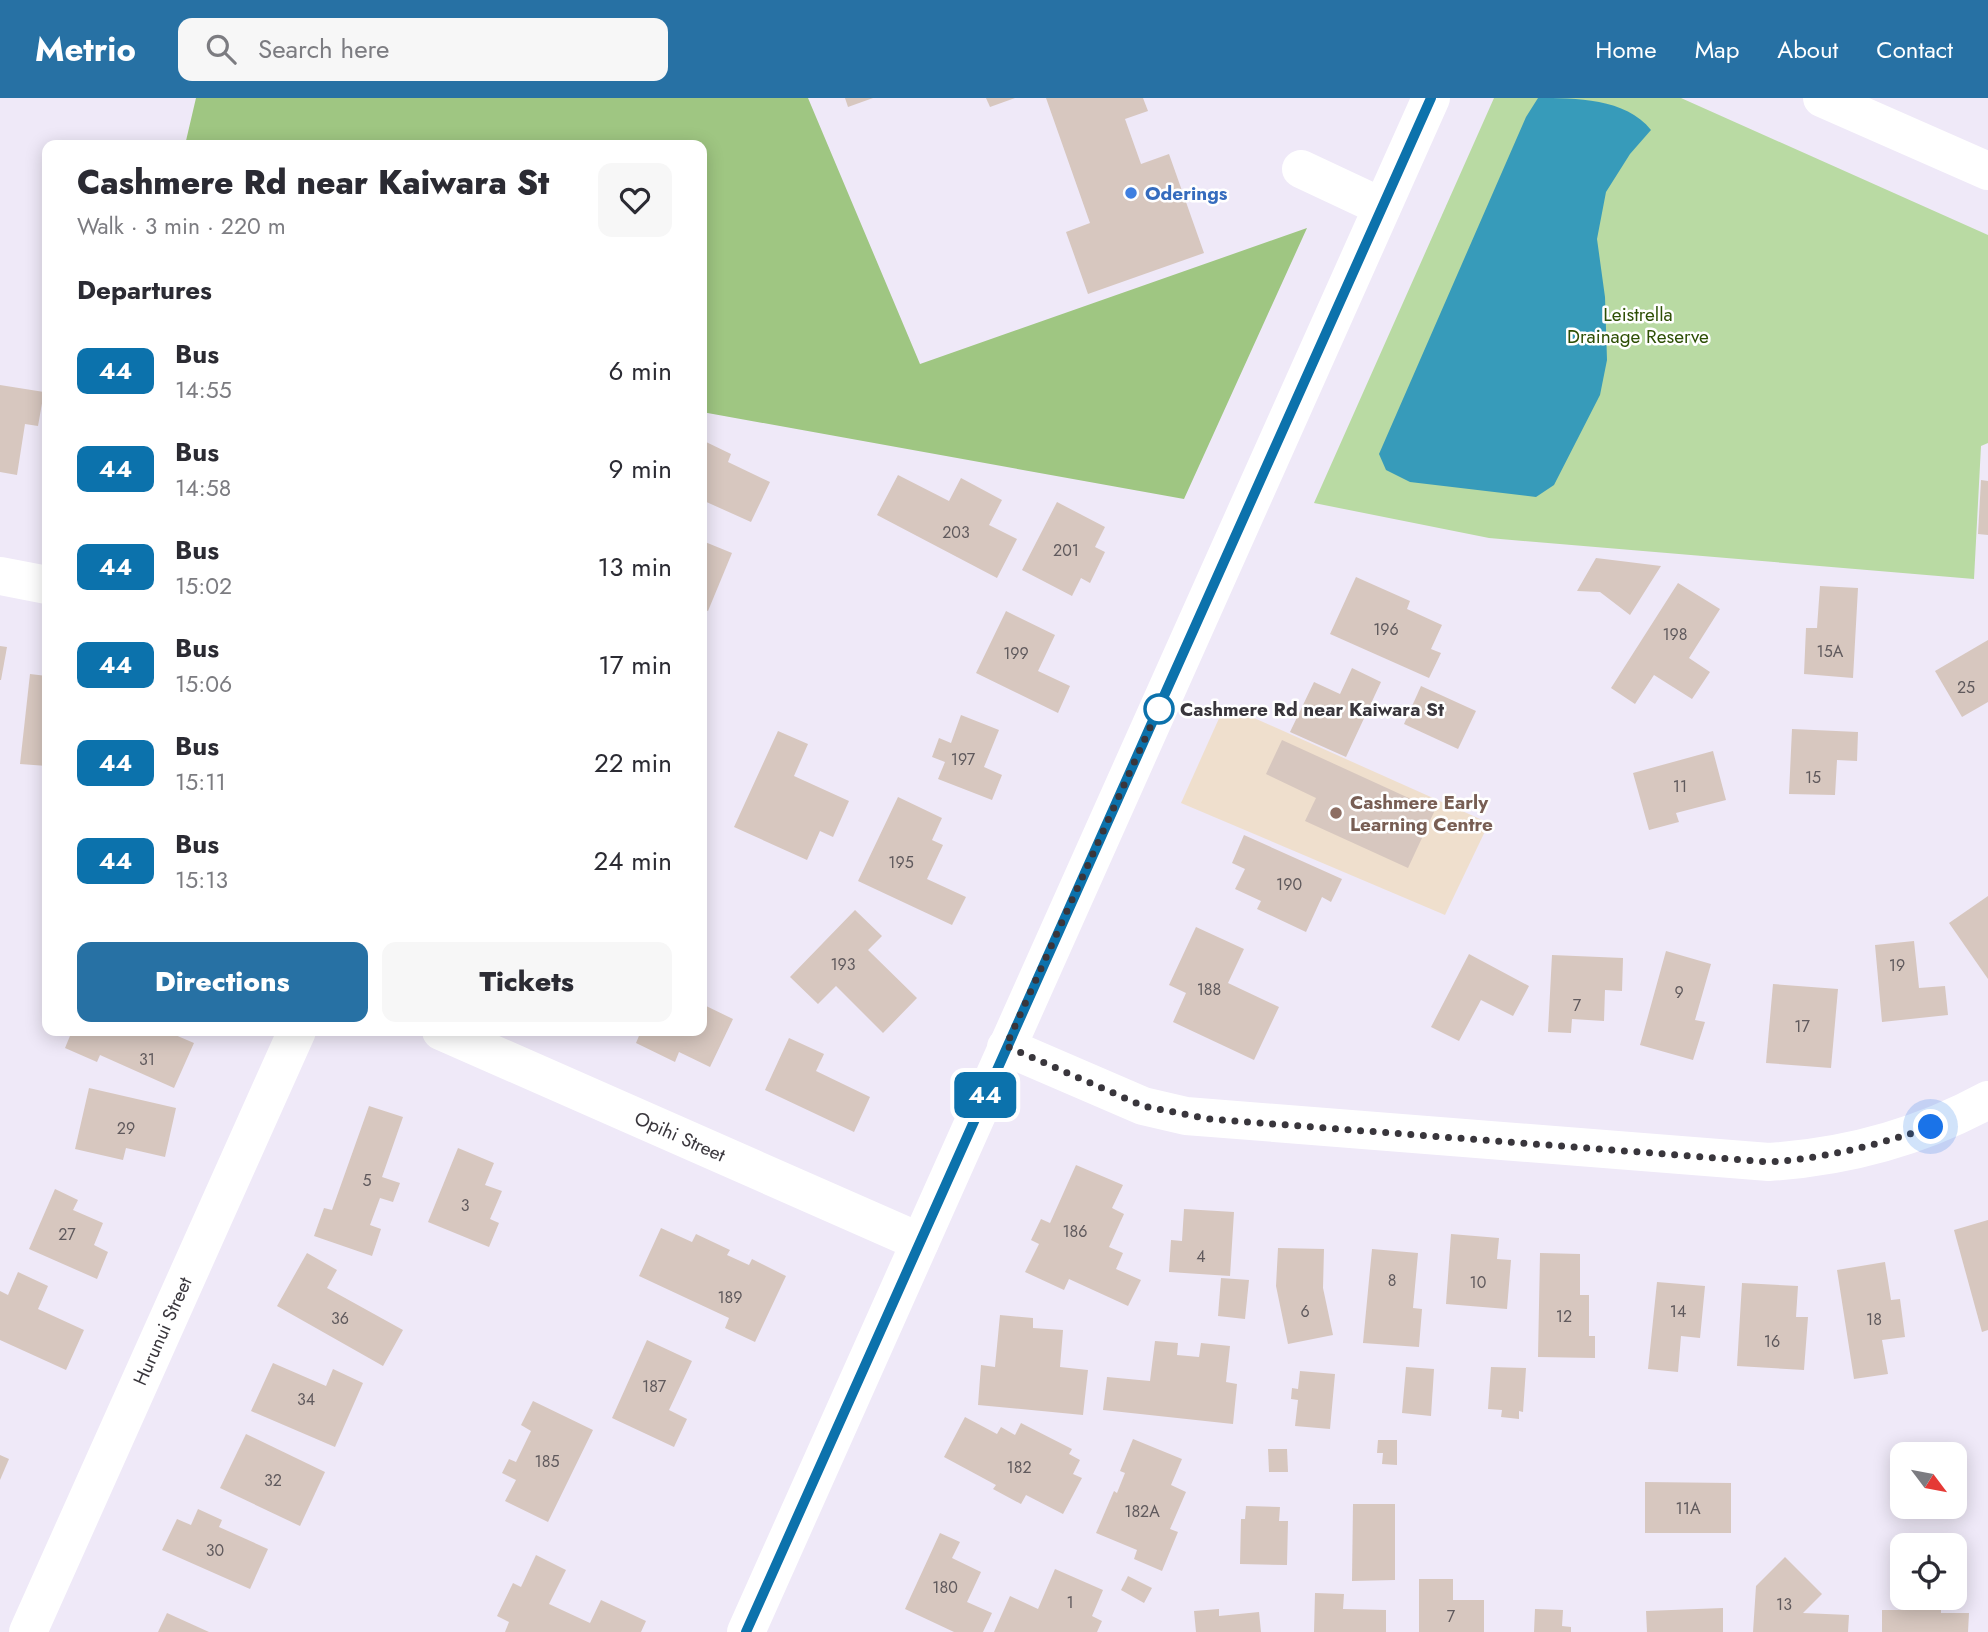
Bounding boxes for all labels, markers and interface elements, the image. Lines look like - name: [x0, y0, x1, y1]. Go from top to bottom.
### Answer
- search box: [178, 18, 668, 81]
- text: Metrio: [35, 26, 136, 73]
- icon: search: [202, 30, 240, 68]
- text: Search here: [258, 30, 389, 68]
- text: Home: [1595, 32, 1657, 67]
- text: Map: [1695, 32, 1739, 67]
- text: About: [1777, 32, 1838, 67]
- text: Contact: [1876, 32, 1953, 67]
- text: Cashmere Rd near Kaiwara St: [77, 159, 549, 206]
- button: heart: [598, 163, 672, 237]
- place label: Oderings: [1145, 180, 1228, 207]
- marker: Oderings: [1123, 185, 1139, 201]
- text: Walk · 3 min · 220 m: [77, 209, 286, 243]
- text: Departures: [77, 271, 212, 309]
- park label: Leistrella Drainage Reserve: [1567, 301, 1709, 350]
- text: Bus: [175, 335, 219, 373]
- text: 6 min: [609, 352, 672, 390]
- text: 44: [99, 353, 132, 388]
- text: 14:55: [175, 373, 232, 407]
- text: Bus: [175, 433, 219, 471]
- text: 9 min: [609, 450, 672, 488]
- text: 44: [99, 451, 132, 486]
- text: 14:58: [175, 471, 231, 505]
- house number: 203: [942, 521, 970, 544]
- text: Bus: [175, 531, 219, 569]
- house number: 201: [1053, 539, 1079, 562]
- text: 13 min: [598, 548, 672, 586]
- text: 44: [99, 549, 132, 584]
- text: 15:02: [175, 569, 232, 603]
- house number: 196: [1373, 618, 1399, 641]
- house number: 198: [1662, 623, 1688, 646]
- text: Bus: [175, 629, 219, 667]
- house number: 15A: [1817, 640, 1844, 663]
- house number: 199: [1003, 642, 1029, 665]
- text: 17 min: [598, 646, 672, 684]
- text: 44: [99, 647, 132, 682]
- text: 15:06: [175, 667, 232, 701]
- house number: 25: [1957, 676, 1975, 699]
- marker: Cashmere Rd near Kaiwara St: [1144, 694, 1174, 724]
- place label: Cashmere Rd near Kaiwara St: [1180, 696, 1444, 723]
- text: Bus: [175, 727, 219, 765]
- text: 22 min: [594, 744, 672, 782]
- text: 44: [99, 745, 132, 780]
- house number: 197: [951, 748, 976, 771]
- text: 15:11: [175, 765, 226, 799]
- house number: 15: [1805, 766, 1821, 789]
- house number: 11: [1673, 775, 1687, 798]
- place label: Cashmere Early Learning Centre: [1350, 789, 1493, 838]
- marker: Cashmere Early Learning Centre: [1328, 805, 1344, 821]
- text: Bus: [175, 825, 219, 863]
- text: 24 min: [594, 842, 672, 880]
- text: 44: [99, 843, 132, 878]
- house number: 195: [888, 851, 914, 874]
- text: 15:13: [175, 863, 228, 897]
- house number: 190: [1276, 873, 1302, 896]
- button: Directions: [77, 942, 368, 1022]
- button: Tickets: [382, 942, 672, 1022]
- house number: 193: [830, 953, 856, 976]
- house number: 19: [1889, 954, 1905, 977]
- house number: 188: [1197, 978, 1221, 1001]
- house number: 9: [1674, 981, 1684, 1004]
- house number: 7: [1573, 994, 1582, 1017]
- house number: 17: [1794, 1015, 1810, 1038]
- house number: 31: [139, 1048, 155, 1071]
- line badge: 44: [954, 1072, 1016, 1118]
- text: 44: [968, 1077, 1002, 1112]
- street label: Opihi Street: [630, 1104, 730, 1169]
- your location: [1913, 1109, 1948, 1144]
- house number: 29: [117, 1117, 135, 1140]
- house number: 5: [362, 1169, 372, 1192]
- house number: 3: [461, 1194, 470, 1217]
- house number: 186: [1062, 1220, 1088, 1243]
- house number: 27: [58, 1223, 76, 1246]
- house number: 4: [1196, 1245, 1206, 1268]
- house number: 8: [1388, 1269, 1396, 1292]
- house number: 10: [1470, 1271, 1486, 1294]
- street label: Hurunui Street: [127, 1272, 199, 1390]
- house number: 189: [717, 1286, 743, 1309]
- house number: 6: [1300, 1300, 1310, 1323]
- house number: 14: [1670, 1300, 1686, 1323]
- house number: 12: [1556, 1305, 1572, 1328]
- house number: 36: [331, 1307, 349, 1330]
- house number: 18: [1866, 1308, 1882, 1331]
- house number: 16: [1764, 1330, 1780, 1353]
- house number: 187: [642, 1375, 667, 1398]
- house number: 34: [297, 1388, 315, 1411]
- north arrow: [1890, 1442, 1967, 1519]
- map controls: [1890, 1442, 1967, 1610]
- house number: 185: [535, 1450, 559, 1473]
- house number: 182: [1006, 1456, 1032, 1479]
- house number: 32: [264, 1469, 282, 1492]
- house number: 11A: [1676, 1497, 1701, 1520]
- house number: 182A: [1124, 1500, 1160, 1523]
- button: locate: [1890, 1533, 1967, 1610]
- house number: 30: [206, 1539, 224, 1562]
- house number: 180: [932, 1576, 958, 1599]
- house number: 1: [1066, 1591, 1074, 1614]
- house number: 13: [1776, 1593, 1792, 1616]
- house number: 7: [1447, 1605, 1456, 1628]

